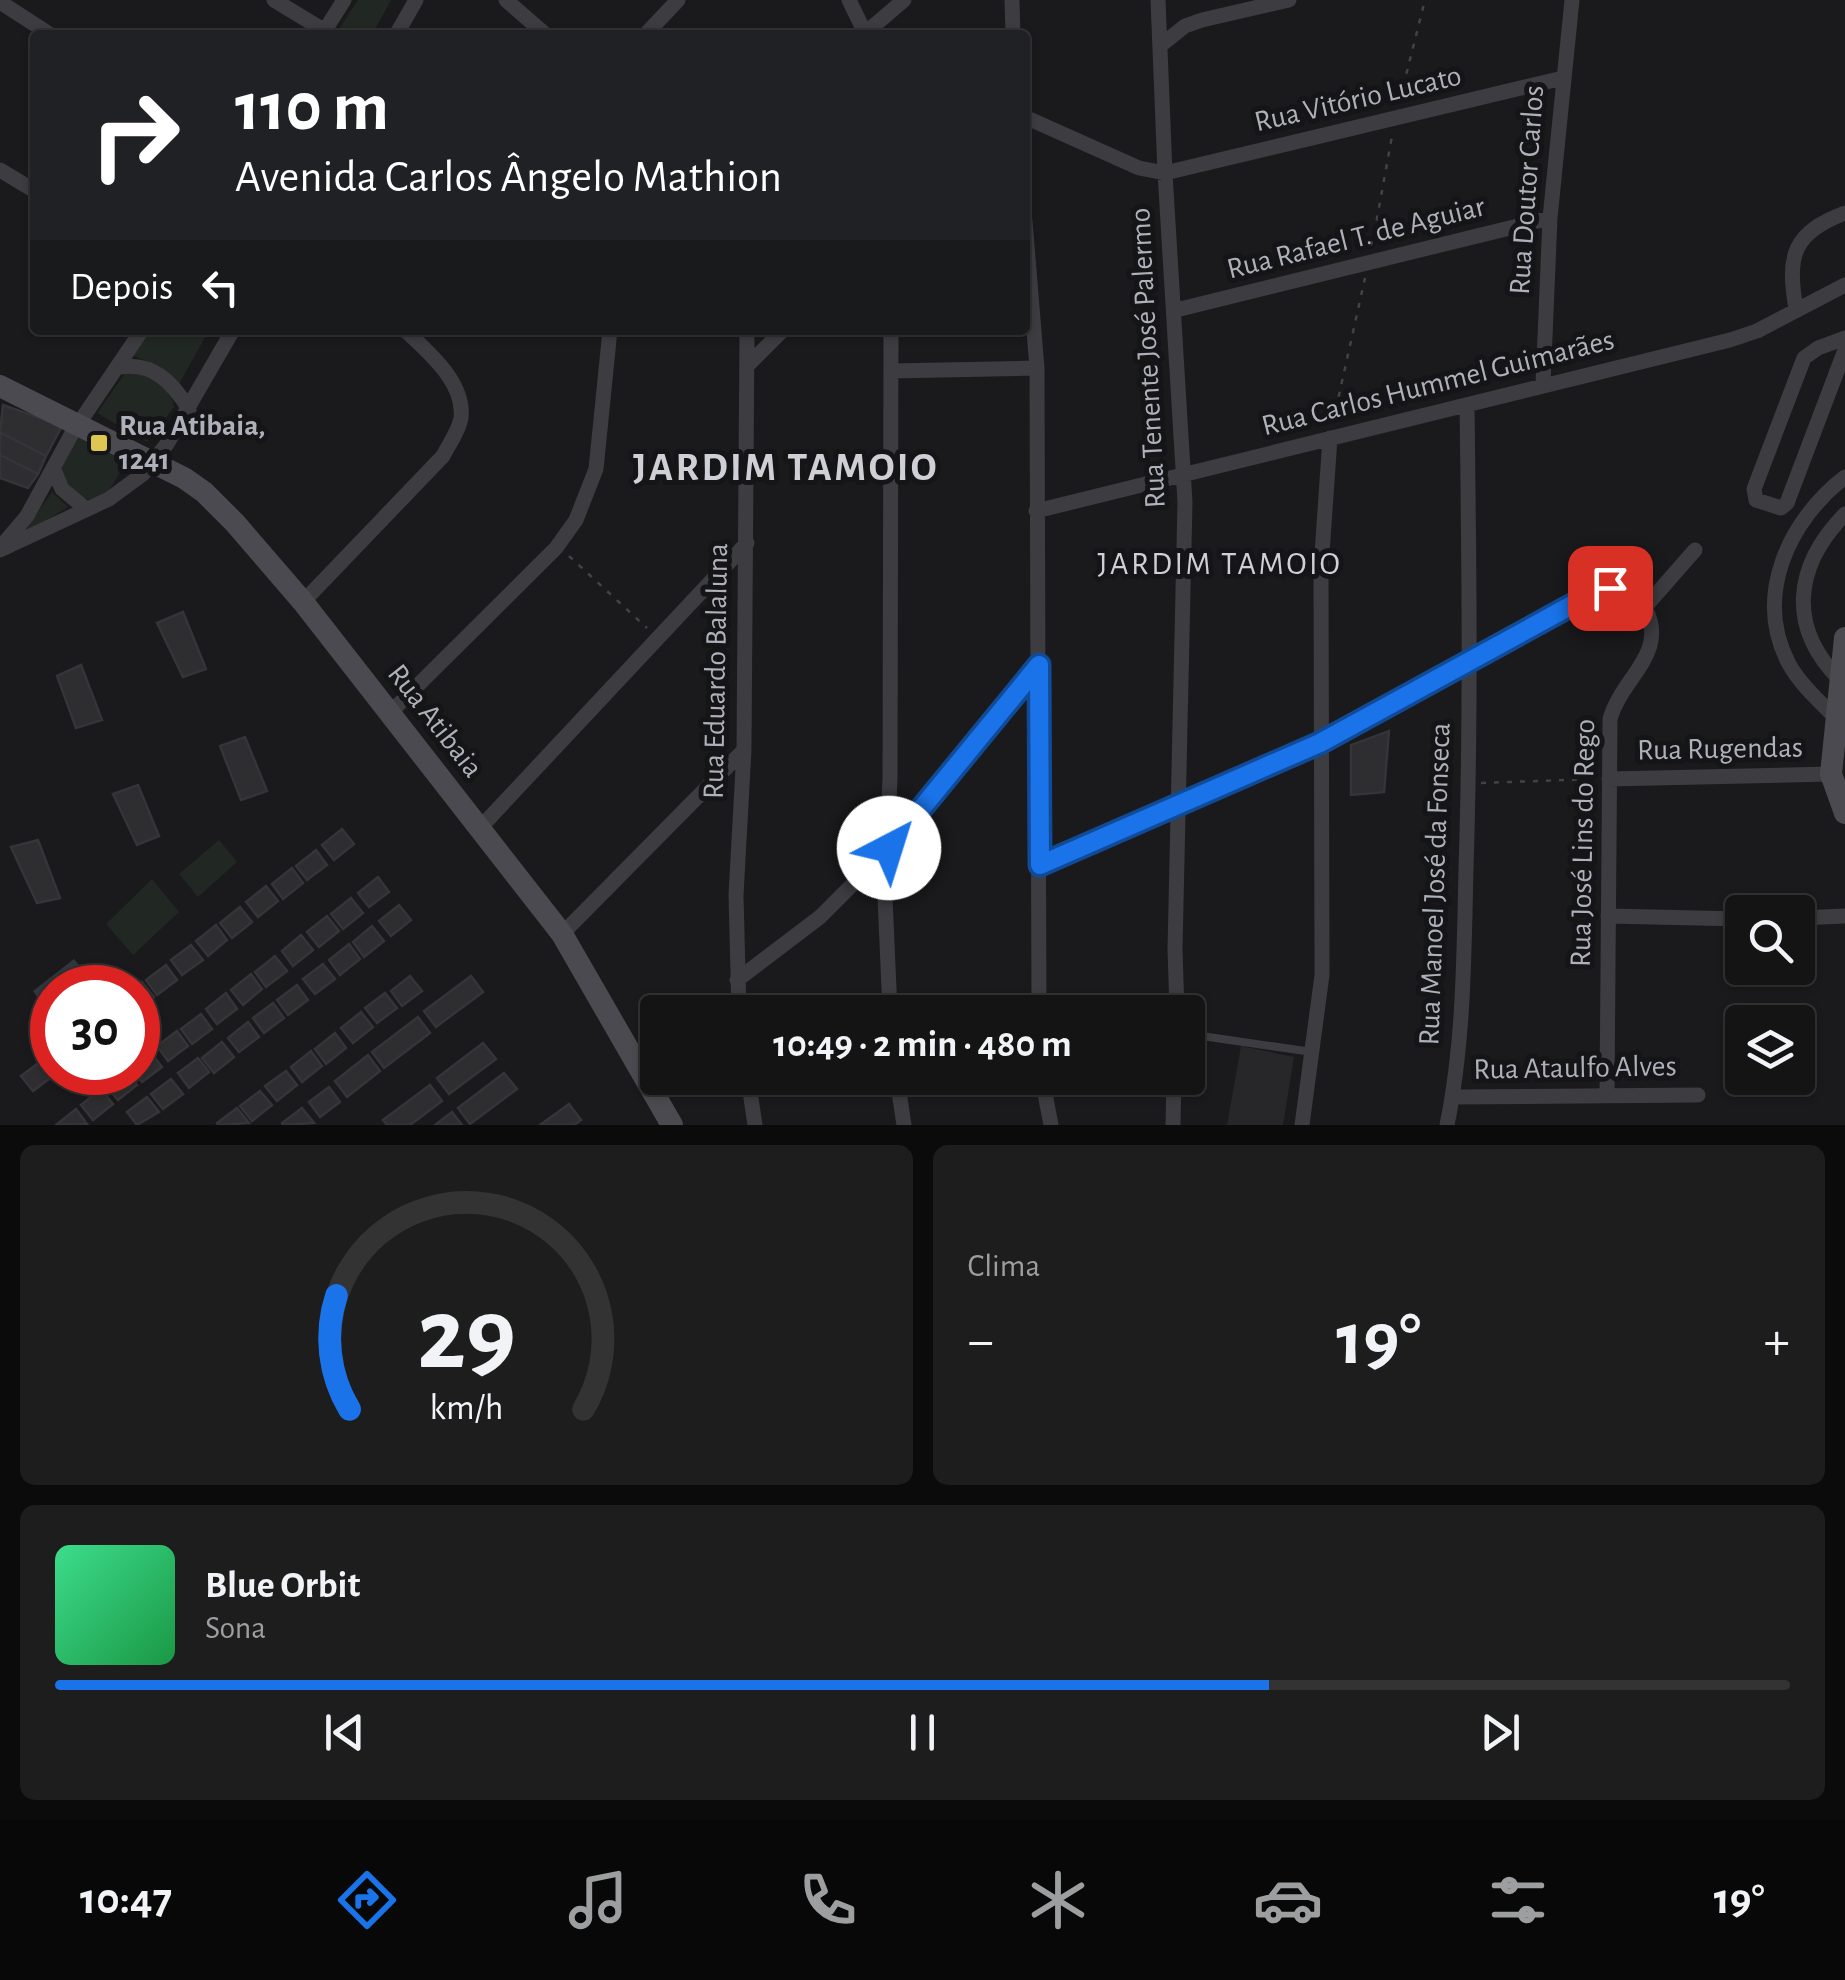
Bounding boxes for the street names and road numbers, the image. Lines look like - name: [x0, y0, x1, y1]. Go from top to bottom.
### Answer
- street label: Rua Vitório Lucato: [1252, 61, 1464, 137]
- street label: Rua Doutor Carlos: [1505, 84, 1549, 296]
- street label: Rua Rafael T. de Aguiar: [1224, 191, 1488, 285]
- street label: Rua Tenente José Palermo: [1125, 207, 1171, 509]
- street label: Rua Carlos Hummel Guimarães: [1259, 325, 1617, 441]
- street label: Rua Eduardo Balaluna: [699, 543, 733, 799]
- street label: Rua Atibaia: [382, 659, 488, 783]
- street label: Rua José Lins do Rego: [1566, 719, 1600, 967]
- street label: Rua Manoel José da Fonseca: [1414, 722, 1456, 1046]
- street label: Rua Rugendas: [1637, 733, 1803, 765]
- street label: Rua Ataulfo Alves: [1473, 1051, 1677, 1085]

